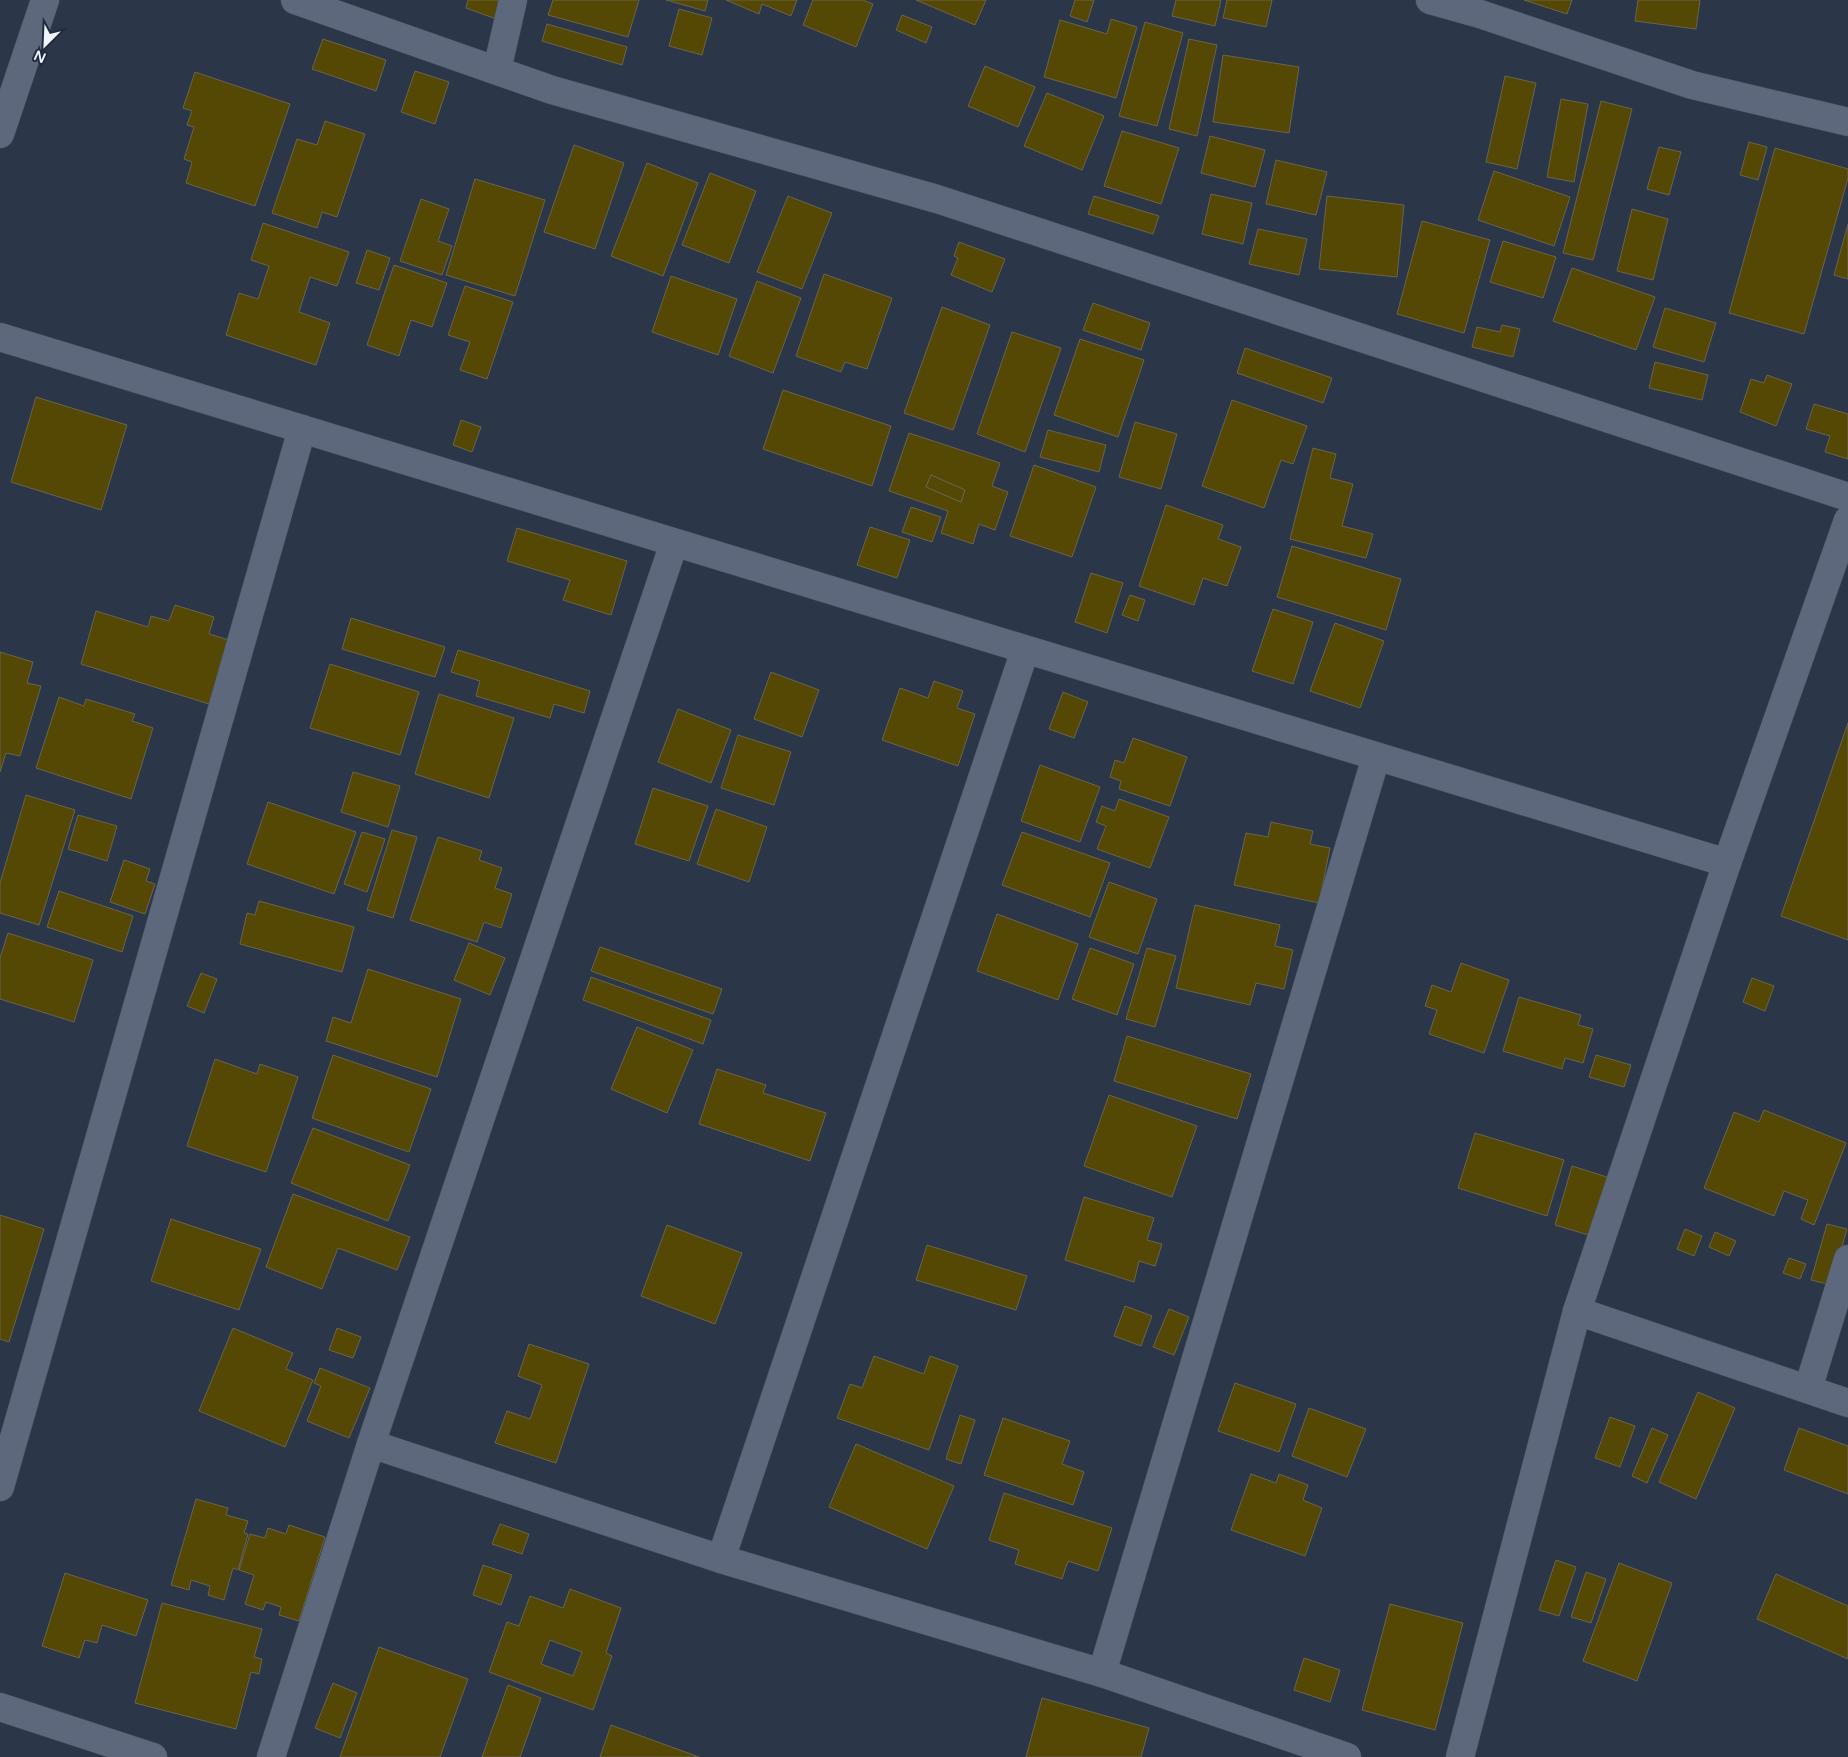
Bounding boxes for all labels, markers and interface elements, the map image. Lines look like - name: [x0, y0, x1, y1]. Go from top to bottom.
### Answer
- north arrow: [20, 20, 70, 70]
- text: N: [31, 46, 49, 66]

